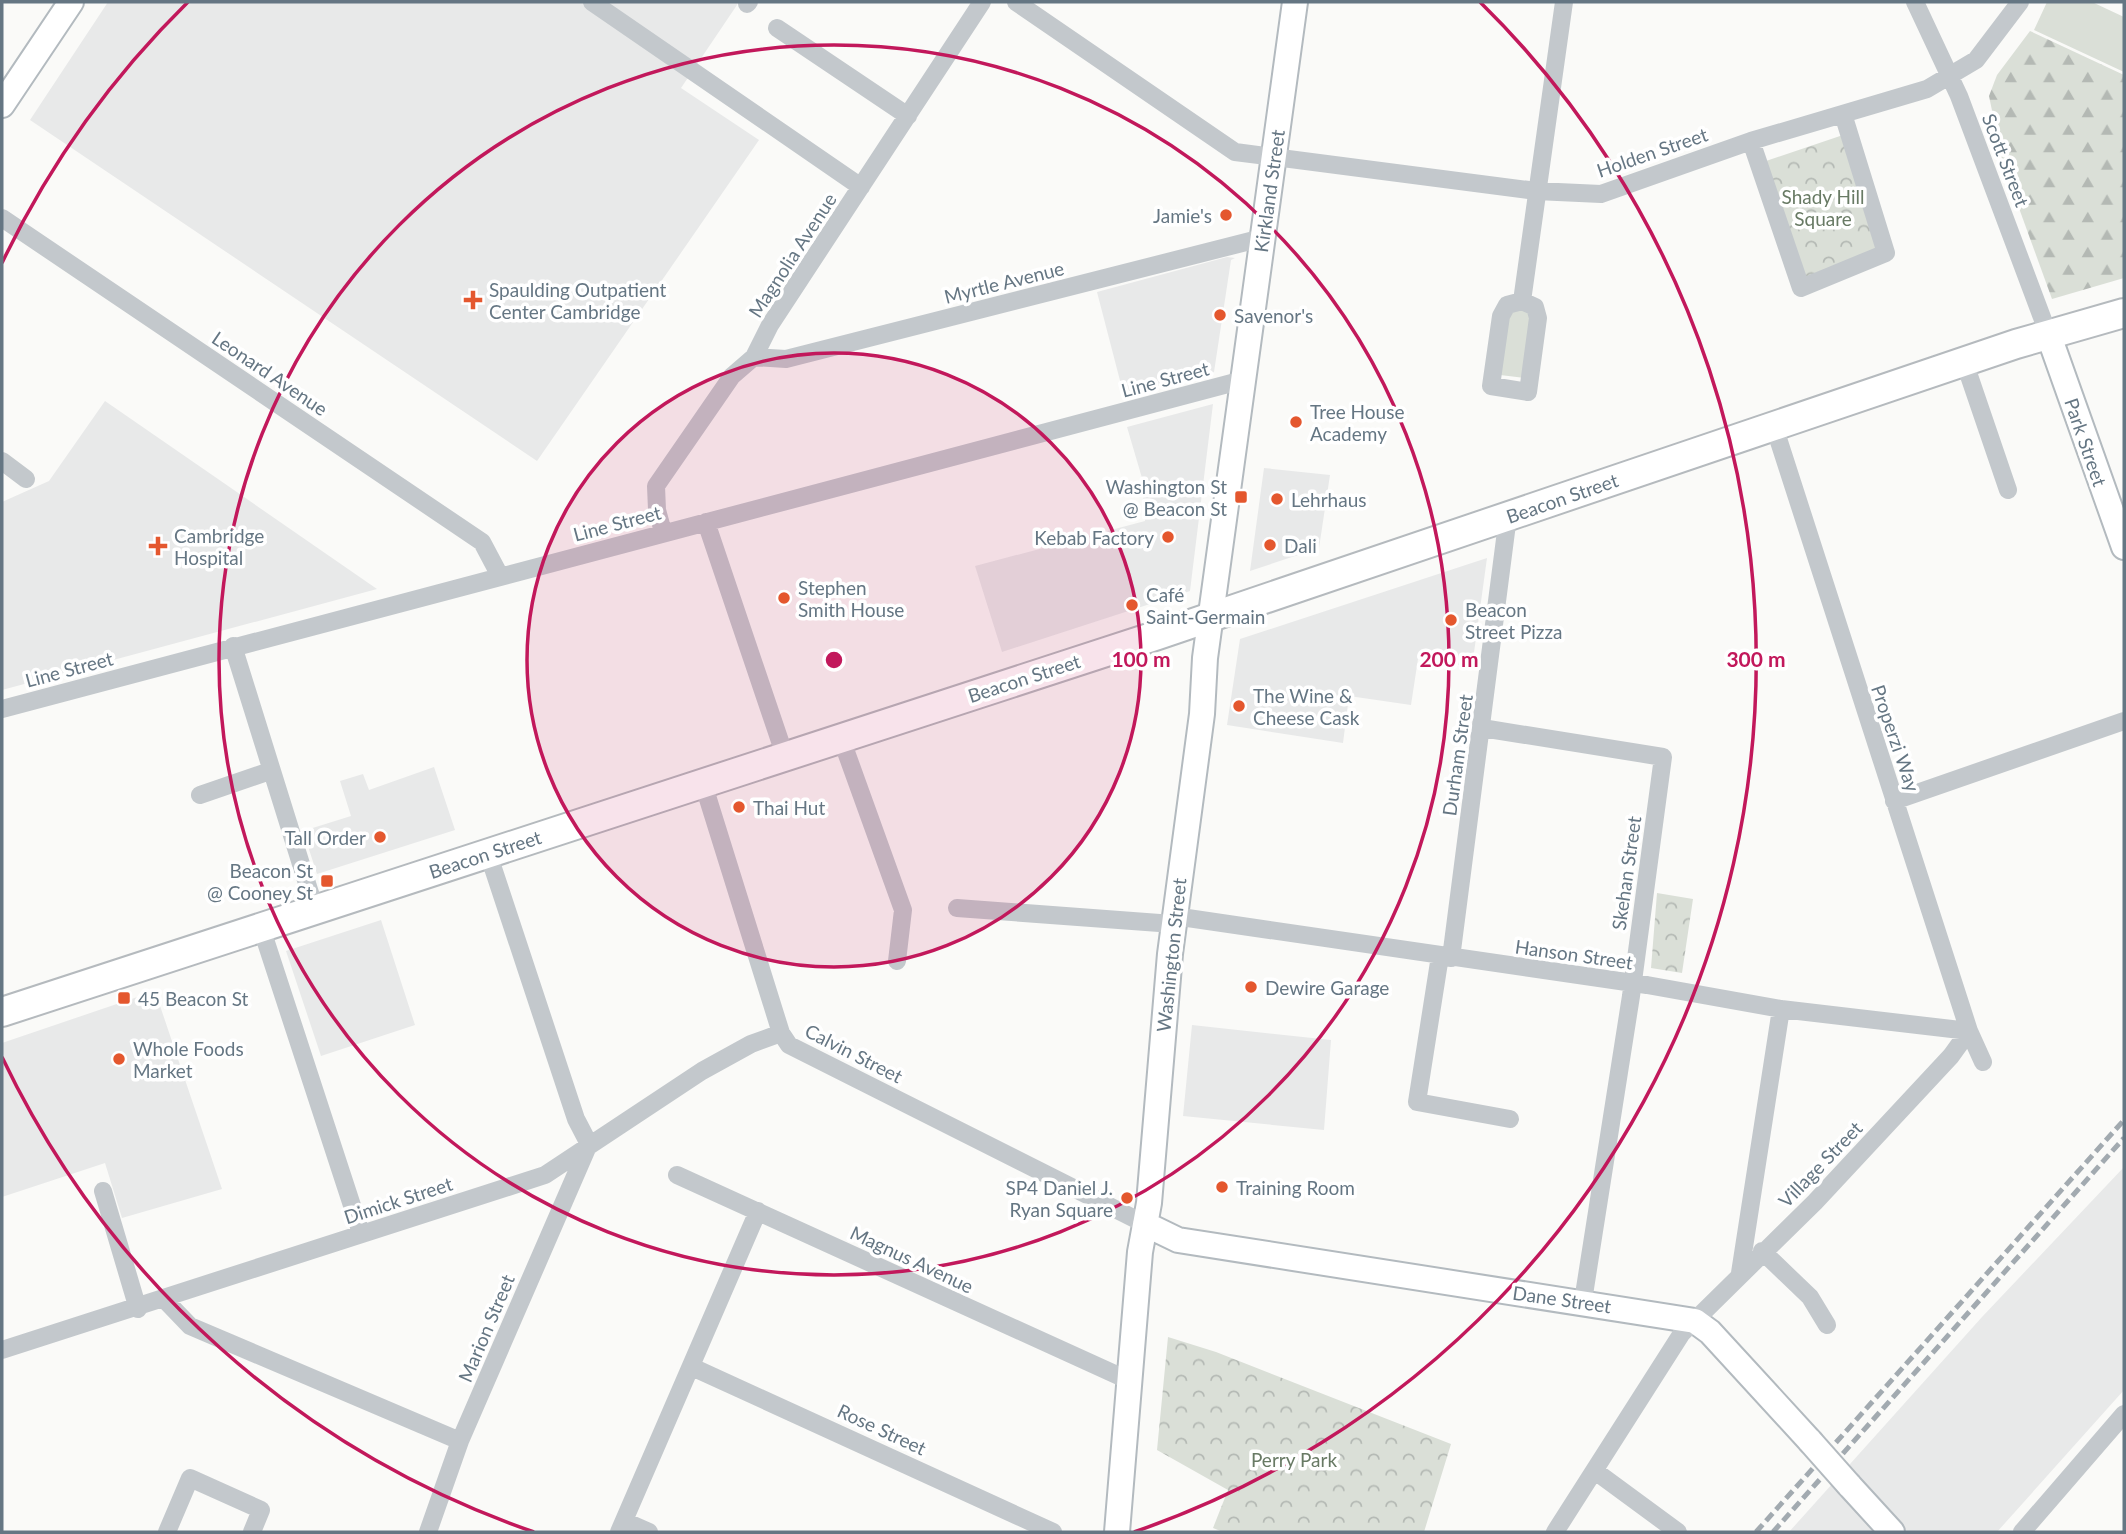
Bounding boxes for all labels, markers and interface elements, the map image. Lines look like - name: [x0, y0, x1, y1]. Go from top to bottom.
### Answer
- street label: Scott Street: [1978, 110, 2034, 210]
- street label: Holden Street: [1594, 122, 1711, 182]
- street label: Kirkland Street: [1249, 128, 1289, 254]
- park label: Shady Hill Square: [1782, 185, 1864, 230]
- street label: Magnolia Avenue: [743, 188, 841, 322]
- place label: Jamie's: [1153, 204, 1212, 227]
- marker: Jamie's: [1218, 207, 1234, 223]
- street label: Myrtle Avenue: [942, 256, 1066, 308]
- place label: Spaulding Outpatient Center Cambridge: [489, 278, 666, 323]
- marker: Spaulding Outpatient Center Cambridge: [463, 290, 483, 310]
- place label: Savenor's: [1234, 304, 1313, 327]
- marker: Savenor's: [1212, 307, 1228, 323]
- street label: Leonard Avenue: [208, 326, 332, 420]
- street label: Line Street: [1119, 356, 1212, 402]
- street label: Park Street: [2060, 395, 2112, 489]
- place label: Tree House Academy: [1310, 400, 1404, 445]
- marker: Tree House Academy: [1288, 414, 1304, 430]
- street label: Beacon Street: [1503, 468, 1621, 528]
- place label: Washington St @ Beacon St: [1105, 475, 1227, 520]
- place label: Lehrhaus: [1291, 488, 1366, 511]
- marker: Washington St @ Beacon St: [1233, 489, 1249, 505]
- marker: Lehrhaus: [1269, 491, 1285, 507]
- street label: Line Street: [571, 500, 664, 546]
- place label: Cambridge Hospital: [174, 524, 264, 569]
- place label: Kebab Factory: [1034, 526, 1154, 549]
- marker: Kebab Factory: [1160, 529, 1176, 545]
- place label: Dali: [1284, 534, 1317, 557]
- marker: Cambridge Hospital: [148, 536, 168, 556]
- marker: Dali: [1262, 537, 1278, 553]
- place label: Stephen Smith House: [798, 576, 904, 621]
- place label: Café Saint-Germain: [1146, 583, 1265, 628]
- marker: Stephen Smith House: [776, 590, 792, 606]
- marker: Café Saint-Germain: [1124, 597, 1140, 613]
- place label: Beacon Street Pizza: [1465, 598, 1562, 643]
- marker: Beacon Street Pizza: [1443, 612, 1459, 628]
- street label: Line Street: [23, 646, 116, 692]
- text: 100 m: [1111, 646, 1171, 671]
- text: 200 m: [1419, 646, 1479, 671]
- text: 300 m: [1726, 646, 1786, 671]
- centre of rings: [822, 648, 846, 672]
- street label: Beacon Street: [965, 649, 1083, 707]
- street label: Properzi Way: [1867, 682, 1925, 795]
- place label: The Wine & Cheese Cask: [1253, 684, 1360, 729]
- street label: Durham Street: [1437, 693, 1477, 817]
- marker: The Wine & Cheese Cask: [1231, 698, 1247, 714]
- place label: Thai Hut: [753, 796, 825, 819]
- marker: Thai Hut: [731, 799, 747, 815]
- street label: Skehan Street: [1607, 814, 1645, 931]
- street label: Beacon Street: [426, 825, 544, 883]
- place label: Tall Order: [285, 826, 366, 849]
- marker: Tall Order: [372, 829, 388, 845]
- place label: Beacon St @ Cooney St: [207, 859, 313, 904]
- marker: Beacon St @ Cooney St: [319, 873, 335, 889]
- street label: Washington Street: [1151, 877, 1191, 1033]
- street label: Hanson Street: [1514, 934, 1635, 974]
- place label: Dewire Garage: [1265, 976, 1389, 999]
- marker: Dewire Garage: [1243, 979, 1259, 995]
- place label: 45 Beacon St: [138, 987, 249, 1010]
- marker: 45 Beacon St: [116, 990, 132, 1006]
- street label: Calvin Street: [801, 1019, 907, 1087]
- place label: Whole Foods Market: [133, 1037, 244, 1082]
- marker: Whole Foods Market: [111, 1051, 127, 1067]
- street label: Village Street: [1773, 1116, 1867, 1212]
- street label: Dimick Street: [341, 1172, 455, 1228]
- place label: SP4 Daniel J. Ryan Square: [1005, 1176, 1113, 1221]
- place label: Training Room: [1236, 1176, 1355, 1199]
- marker: Training Room: [1214, 1179, 1230, 1195]
- marker: SP4 Daniel J. Ryan Square: [1119, 1190, 1135, 1206]
- street label: Magnus Avenue: [847, 1220, 977, 1298]
- street label: Marion Street: [453, 1271, 519, 1385]
- street label: Dane Street: [1511, 1281, 1613, 1317]
- street label: Rose Street: [834, 1398, 930, 1460]
- park label: Perry Park: [1251, 1448, 1337, 1471]

